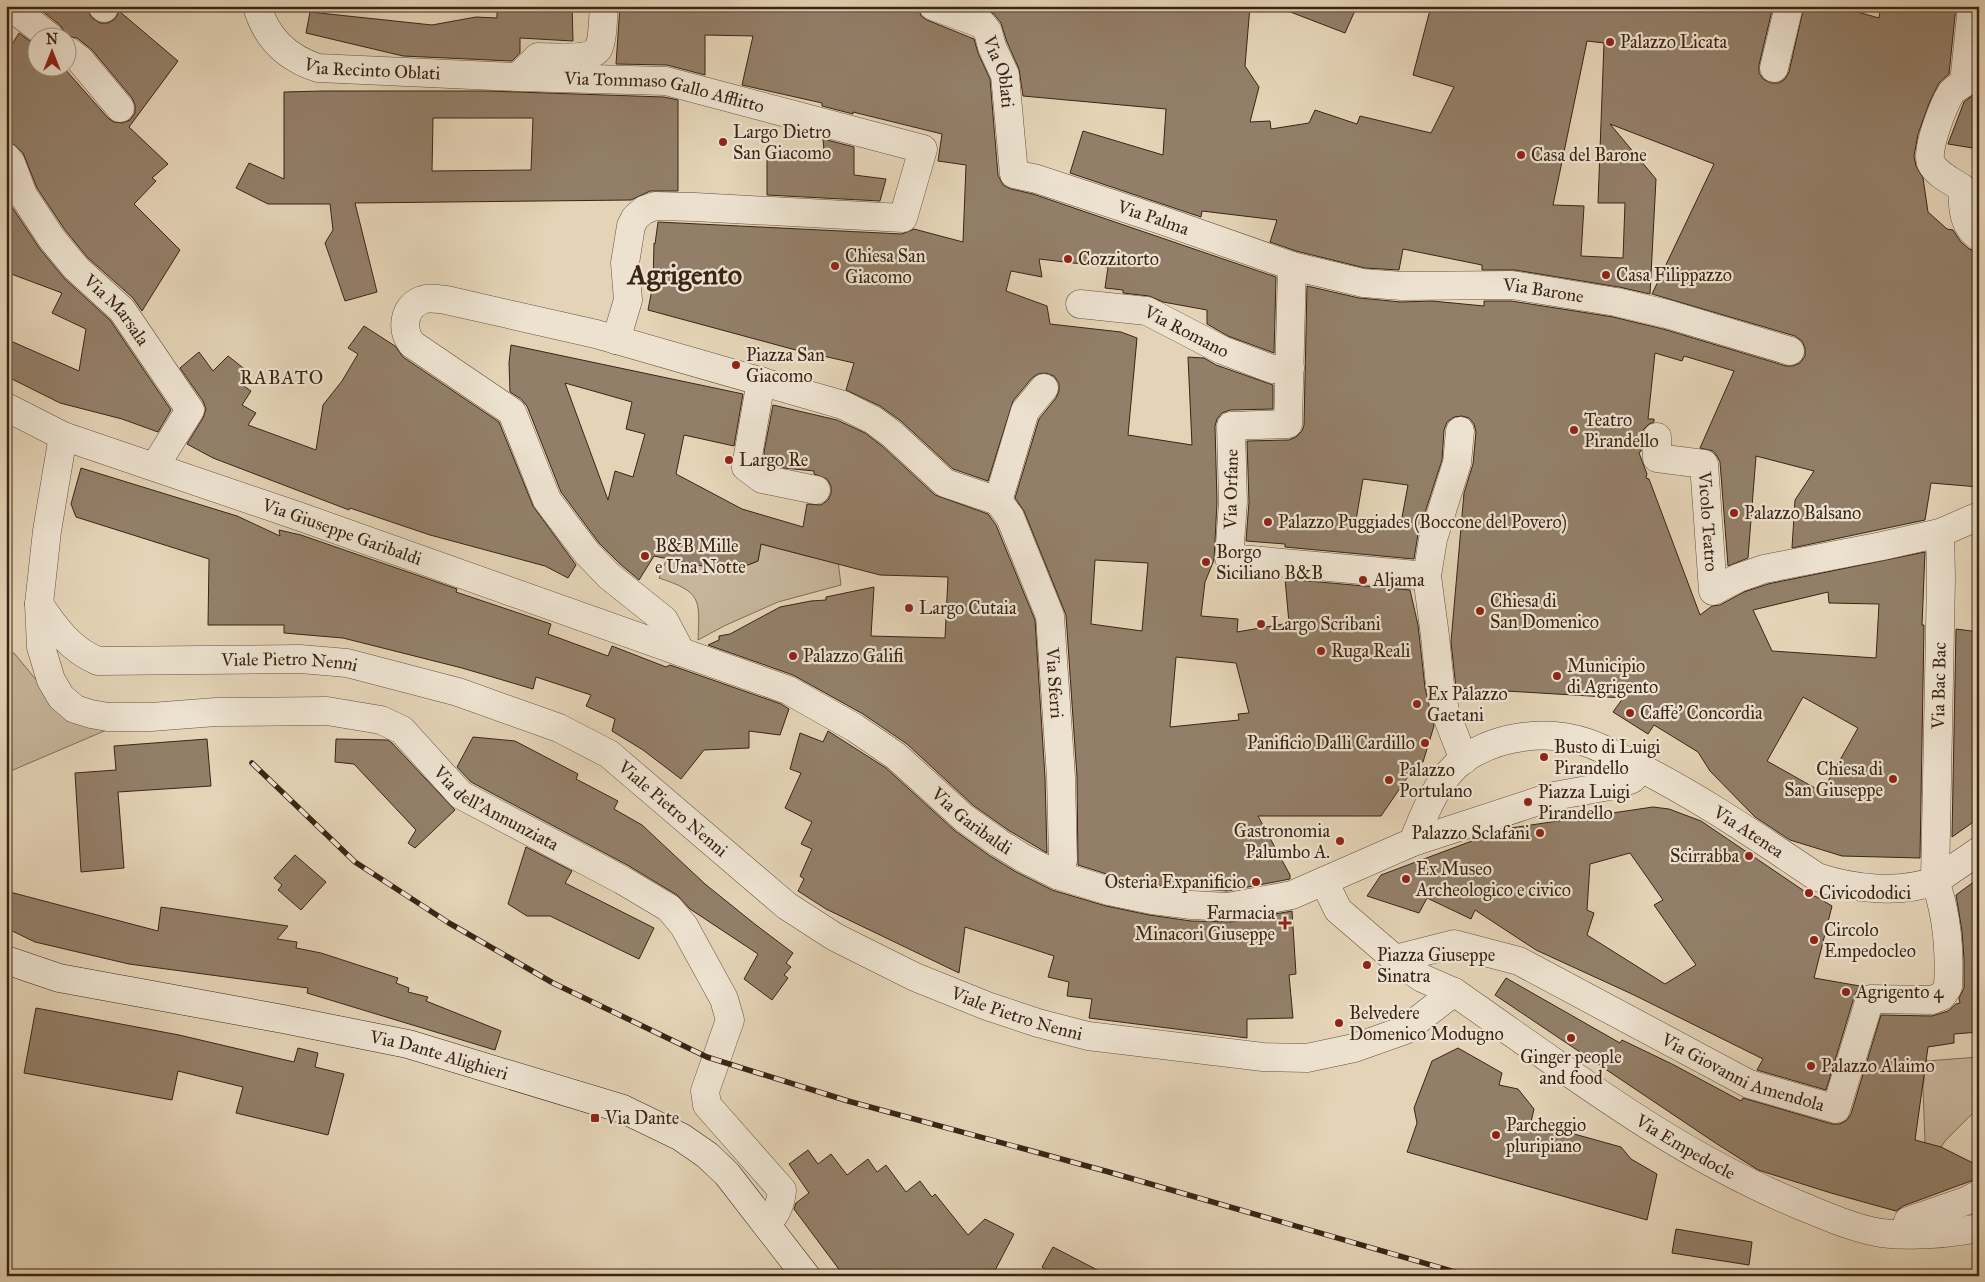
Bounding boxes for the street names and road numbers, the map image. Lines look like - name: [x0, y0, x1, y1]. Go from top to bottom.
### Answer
- street label: Via Oblati: [978, 32, 1019, 109]
- street label: Via Recinto Oblati: [299, 52, 441, 85]
- street label: Via Tommaso Gallo Afflitto: [563, 67, 767, 118]
- street label: Via Palma: [1114, 195, 1192, 240]
- street label: Via Marsala: [78, 269, 154, 350]
- street label: Via Barone: [1502, 274, 1586, 308]
- street label: Via Romano: [1140, 300, 1232, 363]
- street label: Via Orfane: [1219, 449, 1243, 530]
- street label: Vicolo Teatro: [1693, 470, 1723, 572]
- street label: Via Giuseppe Garibaldi: [258, 493, 425, 570]
- street label: Via Bac Bac: [1927, 642, 1951, 730]
- street label: Via Sferri: [1041, 646, 1068, 719]
- street label: Viale Pietro Nenni: [220, 648, 360, 676]
- street label: Viale Pietro Nenni: [613, 755, 732, 862]
- street label: Via dell'Annunziata: [428, 760, 563, 856]
- street label: Via Garibaldi: [926, 782, 1016, 859]
- street label: Via Atenea: [1709, 800, 1788, 863]
- street label: Viale Pietro Nenni: [947, 981, 1085, 1045]
- street label: Via Dante Alighieri: [367, 1025, 511, 1085]
- street label: Via Giovanni Amendola: [1657, 1028, 1827, 1116]
- street label: Via Empedocle: [1631, 1109, 1739, 1184]

